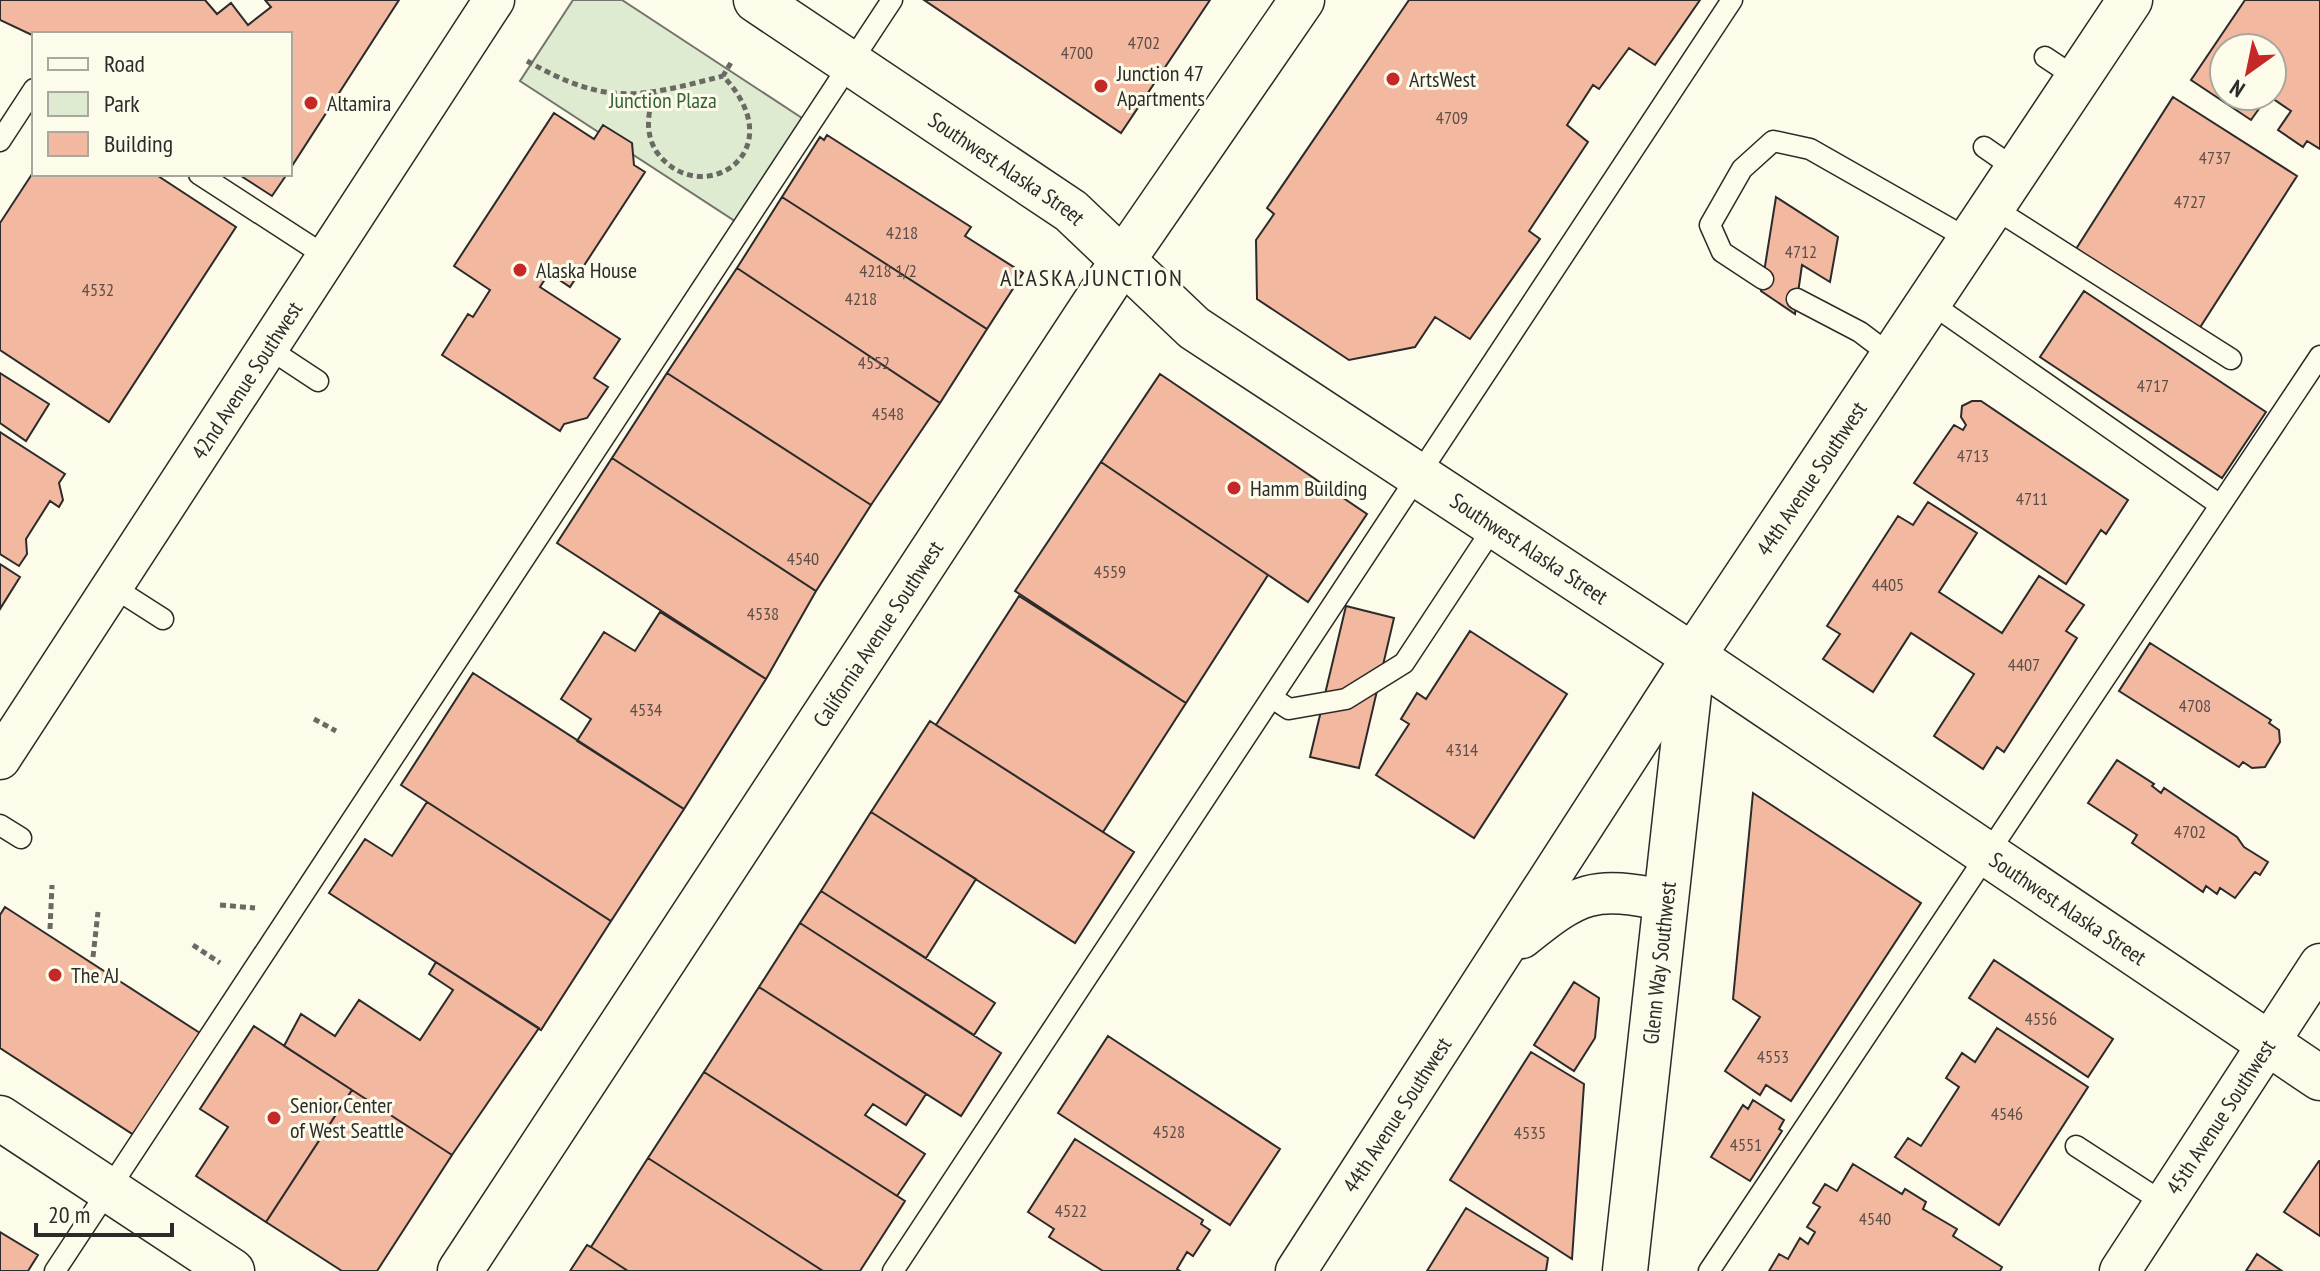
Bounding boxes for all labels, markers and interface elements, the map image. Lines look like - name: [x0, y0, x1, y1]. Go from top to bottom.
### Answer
- house number: 4702: [1128, 31, 1160, 54]
- legend: [32, 32, 292, 176]
- north arrow: [2208, 32, 2288, 112]
- house number: 4700: [1061, 41, 1093, 64]
- text: Road: [104, 48, 145, 79]
- place label: Junction 47 Apartments: [1116, 59, 1205, 112]
- place label: ArtsWest: [1409, 65, 1476, 93]
- marker: ArtsWest: [1384, 70, 1402, 88]
- text: N: [2224, 74, 2250, 104]
- marker: Junction 47 Apartments: [1092, 77, 1110, 95]
- park label: Junction Plaza: [608, 86, 717, 114]
- text: Park: [104, 88, 140, 119]
- place label: Altamira: [327, 89, 391, 117]
- marker: Altamira: [302, 94, 320, 112]
- street label: Southwest Alaska Street: [923, 105, 1091, 231]
- house number: 4709: [1436, 106, 1468, 129]
- text: Building: [104, 128, 173, 159]
- house number: 4737: [2199, 146, 2231, 169]
- house number: 4727: [2174, 190, 2206, 213]
- house number: 4218: [886, 221, 918, 244]
- house number: 4712: [1785, 240, 1817, 263]
- place label: Alaska House: [536, 256, 637, 284]
- house number: 4218 1/2: [859, 259, 917, 282]
- marker: Alaska House: [511, 261, 529, 279]
- district label: ALASKA JUNCTION: [1000, 262, 1184, 293]
- house number: 4532: [82, 278, 114, 301]
- house number: 4218: [845, 287, 877, 310]
- street label: 42nd Avenue Southwest: [185, 296, 308, 465]
- house number: 4552: [858, 351, 890, 374]
- house number: 4717: [2137, 374, 2169, 397]
- street label: 44th Avenue Southwest: [1750, 396, 1873, 561]
- house number: 4548: [872, 402, 904, 425]
- house number: 4713: [1957, 444, 1989, 467]
- place label: Hamm Building: [1250, 474, 1367, 502]
- marker: Hamm Building: [1225, 479, 1243, 497]
- street label: Southwest Alaska Street: [1445, 486, 1613, 610]
- house number: 4711: [2016, 487, 2048, 510]
- street label: California Avenue Southwest: [807, 535, 949, 732]
- house number: 4540: [787, 547, 819, 570]
- house number: 4559: [1094, 560, 1126, 583]
- house number: 4405: [1872, 573, 1904, 596]
- house number: 4538: [747, 602, 779, 625]
- house number: 4407: [2008, 653, 2040, 676]
- house number: 4708: [2179, 694, 2211, 717]
- house number: 4534: [630, 698, 662, 721]
- house number: 4314: [1446, 738, 1478, 761]
- house number: 4702: [2174, 820, 2206, 843]
- street label: Southwest Alaska Street: [1984, 846, 2152, 971]
- street label: Glenn Way Southwest: [1636, 880, 1682, 1046]
- place label: The AJ: [71, 961, 119, 989]
- marker: The AJ: [46, 966, 64, 984]
- house number: 4556: [2025, 1007, 2057, 1030]
- street label: 44th Avenue Southwest: [1336, 1032, 1457, 1198]
- street label: 45th Avenue Southwest: [2160, 1034, 2281, 1200]
- house number: 4553: [1757, 1045, 1789, 1068]
- place label: Senior Center of West Seattle: [290, 1091, 404, 1144]
- house number: 4546: [1991, 1102, 2023, 1125]
- marker: Senior Center of West Seattle: [265, 1109, 283, 1127]
- house number: 4528: [1153, 1120, 1185, 1143]
- house number: 4535: [1514, 1121, 1546, 1144]
- house number: 4551: [1730, 1133, 1762, 1156]
- scale bar: [36, 1187, 172, 1237]
- text: 20 m: [48, 1199, 90, 1230]
- house number: 4522: [1055, 1199, 1087, 1222]
- house number: 4540: [1859, 1207, 1891, 1230]

